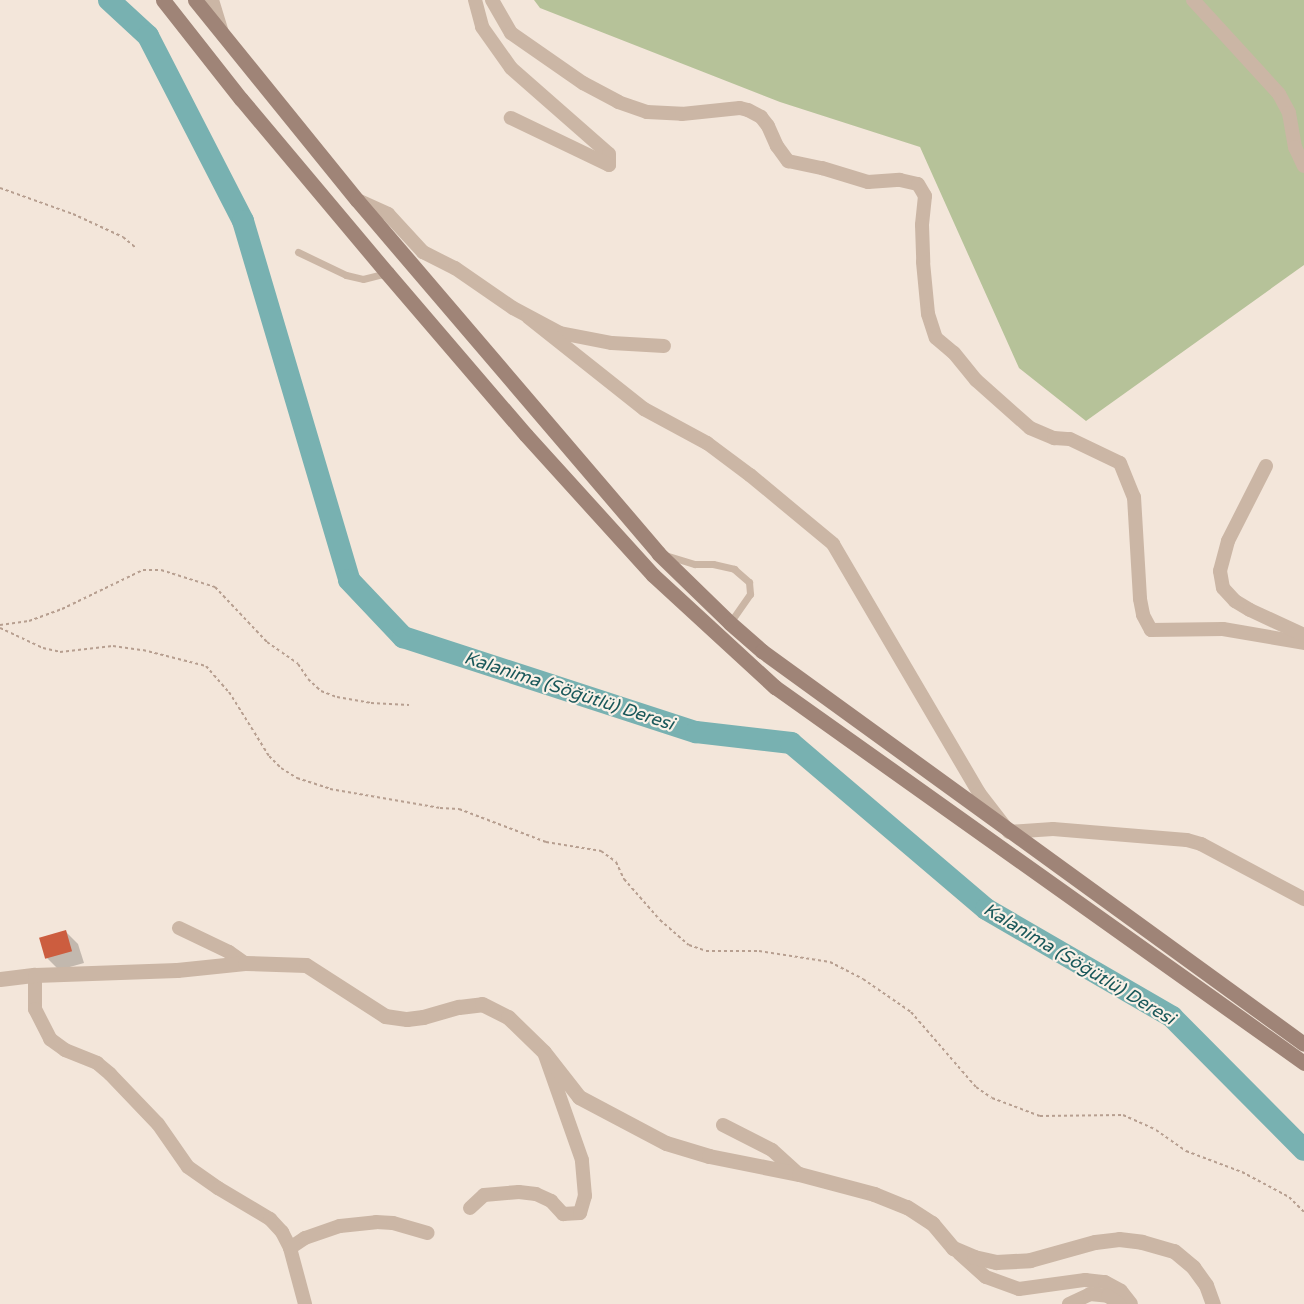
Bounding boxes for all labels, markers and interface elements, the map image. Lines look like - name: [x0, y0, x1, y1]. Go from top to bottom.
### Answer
- water label: Kalanima (Söğütlü) Deresi: [461, 647, 677, 735]
- water label: Kalanima (Söğütlü) Deresi: [980, 898, 1178, 1030]

